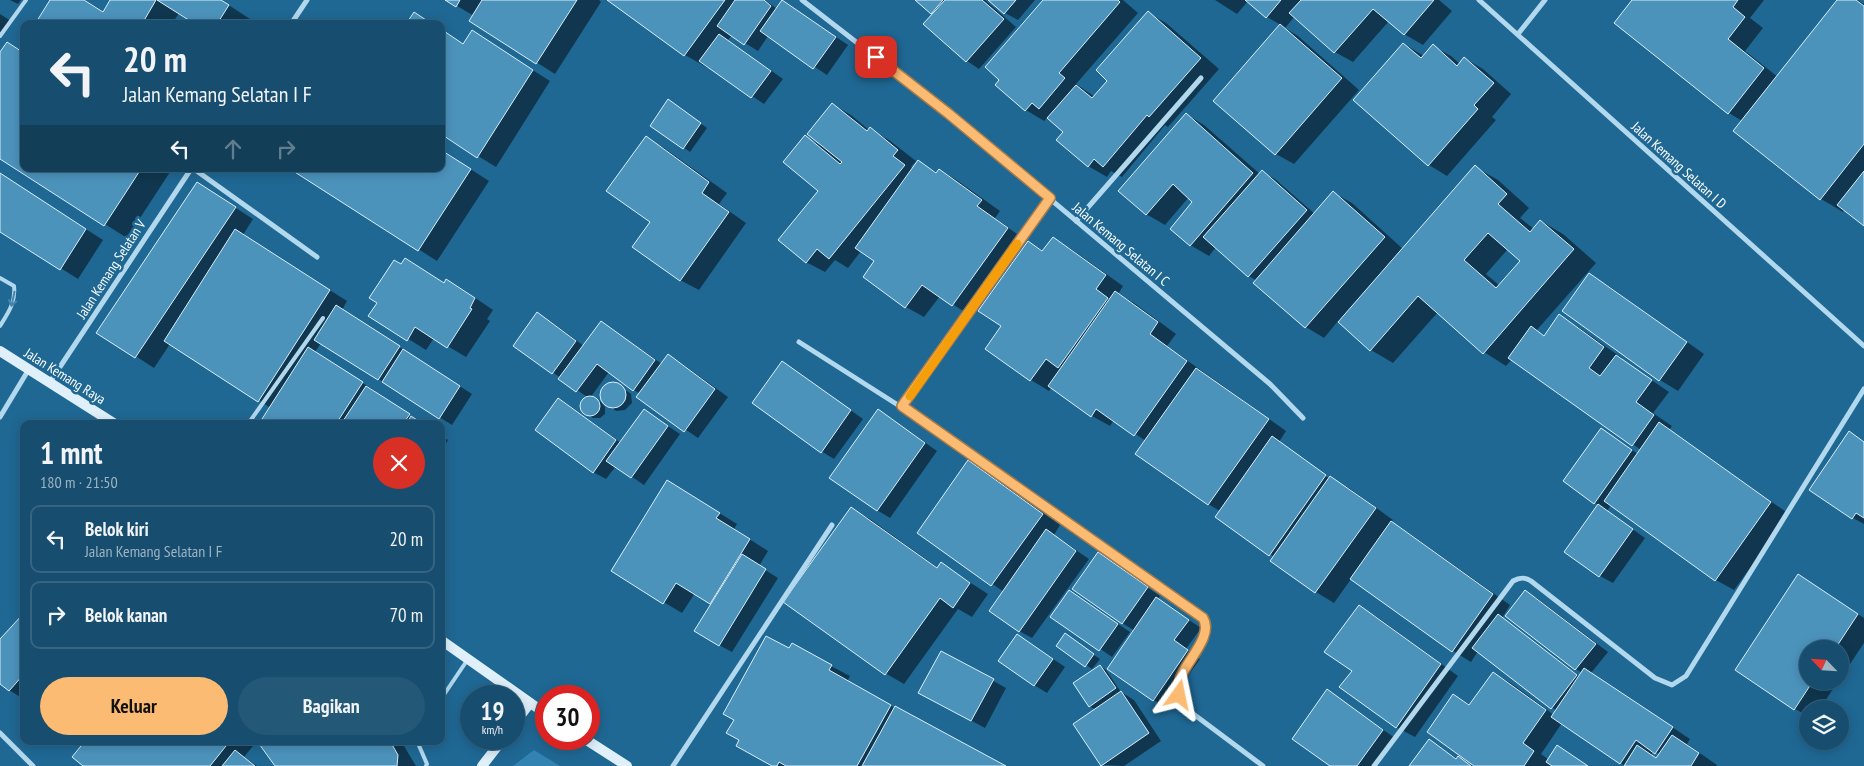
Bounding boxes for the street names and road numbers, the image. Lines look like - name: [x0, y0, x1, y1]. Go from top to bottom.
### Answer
- street label: Jalan Kemang Selatan I D: [1627, 117, 1730, 212]
- street label: Jalan Kemang Selatan I C: [1068, 198, 1174, 290]
- street label: Jalan Kemang Selatan V: [72, 216, 150, 323]
- street label: Jalan Kemang Raya: [20, 343, 109, 408]

